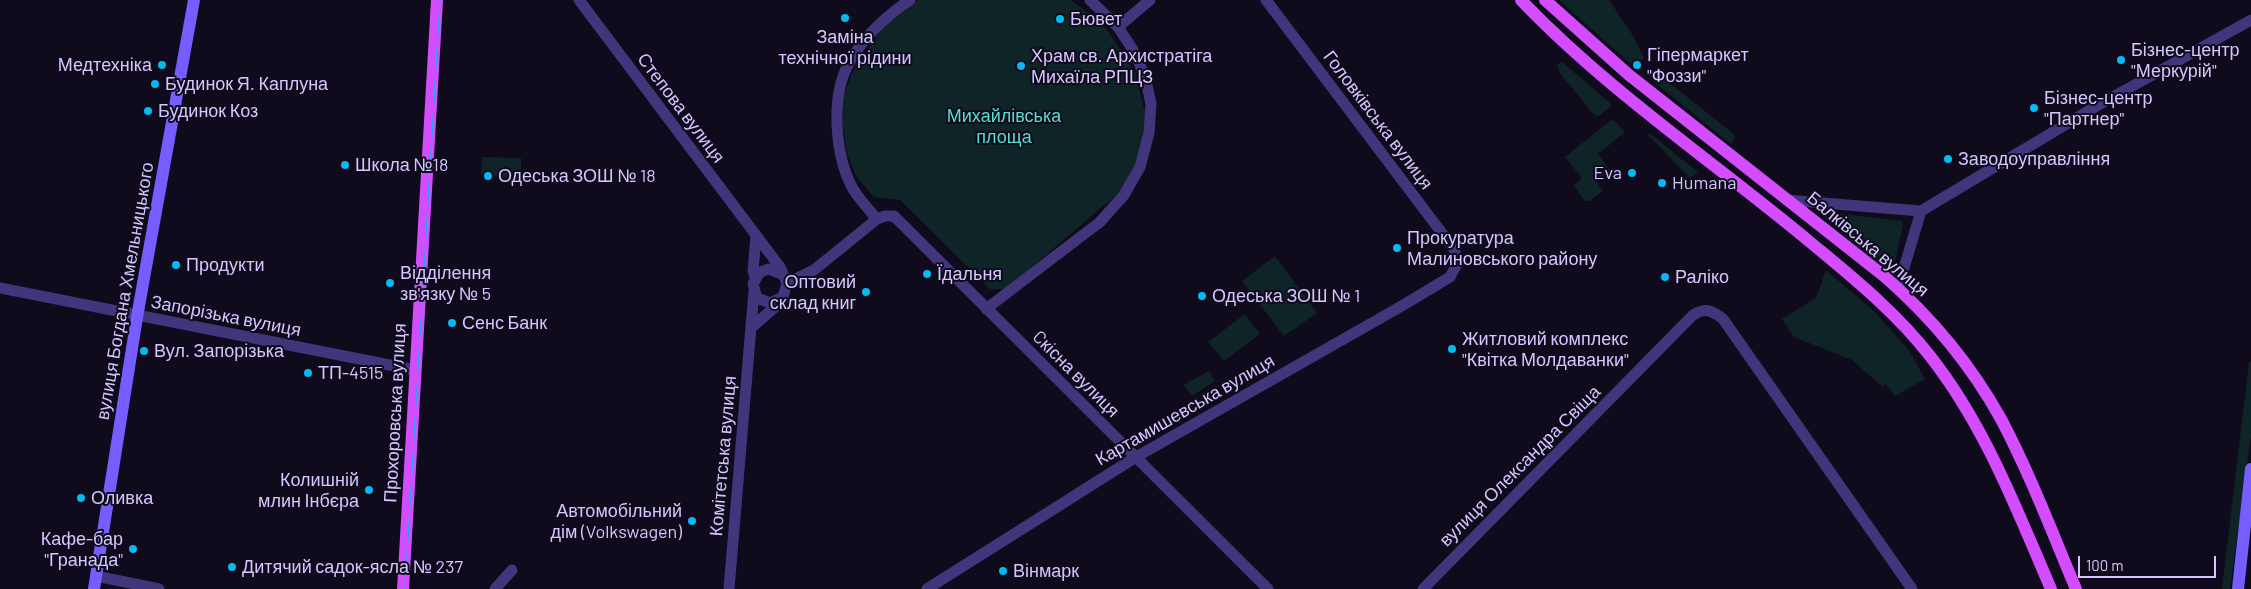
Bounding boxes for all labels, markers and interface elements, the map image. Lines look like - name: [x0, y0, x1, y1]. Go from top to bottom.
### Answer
- place label: Бювет: [1070, 8, 1122, 30]
- marker: Заміна технічної рідини: [839, 12, 851, 24]
- marker: Бювет: [1054, 13, 1066, 25]
- place label: Заміна технічної рідини: [778, 26, 912, 68]
- place label: Бізнес-центр "Меркурій": [2131, 39, 2239, 82]
- place label: Гіпермаркет "Фоззи": [1647, 44, 1749, 86]
- place label: Храм св. Архистратіга Михаїла РПЦЗ: [1031, 45, 1212, 88]
- street label: Головківська вулиця: [1319, 46, 1437, 194]
- street label: Степова вулиця: [633, 49, 729, 167]
- place label: Медтехніка: [58, 54, 152, 76]
- marker: Бізнес-центр "Меркурій": [2115, 54, 2127, 66]
- marker: Медтехніка: [156, 59, 168, 71]
- marker: Гіпермаркет "Фоззи": [1631, 59, 1643, 71]
- marker: Храм св. Архистратіга Михаїла РПЦЗ: [1015, 60, 1027, 72]
- place label: Будинок Я. Каплуна: [165, 73, 328, 95]
- marker: Будинок Я. Каплуна: [149, 78, 161, 90]
- place label: Бізнес-центр "Партнер": [2044, 87, 2152, 130]
- place label: Будинок Коз: [158, 100, 258, 122]
- marker: Бізнес-центр "Партнер": [2028, 102, 2040, 114]
- marker: Будинок Коз: [142, 105, 154, 117]
- park label: Михайлівська площа: [947, 105, 1061, 148]
- place label: Заводоуправління: [1958, 148, 2110, 170]
- marker: Заводоуправління: [1942, 153, 1954, 165]
- place label: Школа №18: [355, 154, 448, 176]
- marker: Школа №18: [339, 159, 351, 171]
- street label: вулиця Богдана Хмельницького: [92, 160, 158, 422]
- place label: Eva: [1594, 162, 1622, 184]
- place label: Одеська ЗОШ № 18: [498, 165, 656, 187]
- marker: Eva: [1626, 167, 1638, 179]
- marker: Одеська ЗОШ № 18: [482, 170, 494, 182]
- place label: Humana: [1672, 172, 1736, 194]
- marker: Humana: [1656, 177, 1668, 189]
- street label: Балківська вулиця: [1803, 187, 1933, 301]
- place label: Прокуратура Малиновського району: [1407, 227, 1597, 270]
- marker: Прокуратура Малиновського району: [1391, 242, 1403, 254]
- place label: Продукти: [186, 254, 264, 276]
- marker: Продукти: [170, 259, 182, 271]
- place label: Відділення зв'язку № 5: [400, 262, 491, 304]
- place label: Їдальня: [937, 263, 1002, 285]
- place label: Раліко: [1675, 266, 1729, 288]
- marker: Їдальня: [921, 268, 933, 280]
- place label: Оптовий склад книг: [770, 271, 856, 314]
- marker: Раліко: [1659, 271, 1671, 283]
- marker: Відділення зв'язку № 5: [384, 277, 396, 289]
- place label: Одеська ЗОШ № 1: [1212, 285, 1360, 307]
- marker: Оптовий склад книг: [860, 286, 872, 298]
- marker: Одеська ЗОШ № 1: [1196, 290, 1208, 302]
- street label: Запорізька вулиця: [149, 291, 303, 341]
- place label: Сенс Банк: [462, 312, 547, 334]
- marker: Сенс Банк: [446, 317, 458, 329]
- street label: Прохоровська вулиця: [380, 323, 410, 503]
- street label: Cкісна вулиця: [1028, 326, 1124, 422]
- place label: Житловий комплекс "Квітка Молдаванки": [1462, 328, 1629, 370]
- place label: Вул. Запорізька: [154, 340, 284, 362]
- marker: Житловий комплекс "Квітка Молдаванки": [1446, 343, 1458, 355]
- marker: Вул. Запорізька: [138, 345, 150, 357]
- street label: Картамишевська вулиця: [1092, 350, 1278, 470]
- place label: ТП-4515: [318, 362, 383, 384]
- marker: ТП-4515: [302, 367, 314, 379]
- street label: Комітетська вулиця: [705, 375, 741, 537]
- street label: вулиця Олександра Свіща: [1435, 381, 1605, 551]
- place label: Колишній млин Інбєра: [258, 469, 359, 512]
- marker: Колишній млин Інбєра: [363, 484, 375, 496]
- place label: Оливка: [91, 487, 153, 509]
- marker: Оливка: [75, 492, 87, 504]
- place label: Автомобільний дім (Volkswagen): [550, 500, 682, 542]
- marker: Автомобільний дім (Volkswagen): [686, 515, 698, 527]
- place label: Кафе-бар "Гранада": [41, 528, 123, 570]
- marker: Кафе-бар "Гранада": [127, 543, 139, 555]
- scale bar: [2081, 546, 2218, 578]
- place label: Дитячий садок-ясла № 237: [242, 556, 463, 578]
- text: 100 m: [2086, 556, 2124, 574]
- place label: Вінмарк: [1013, 560, 1079, 582]
- marker: Дитячий садок-ясла № 237: [226, 561, 238, 573]
- marker: Вінмарк: [997, 565, 1009, 577]

